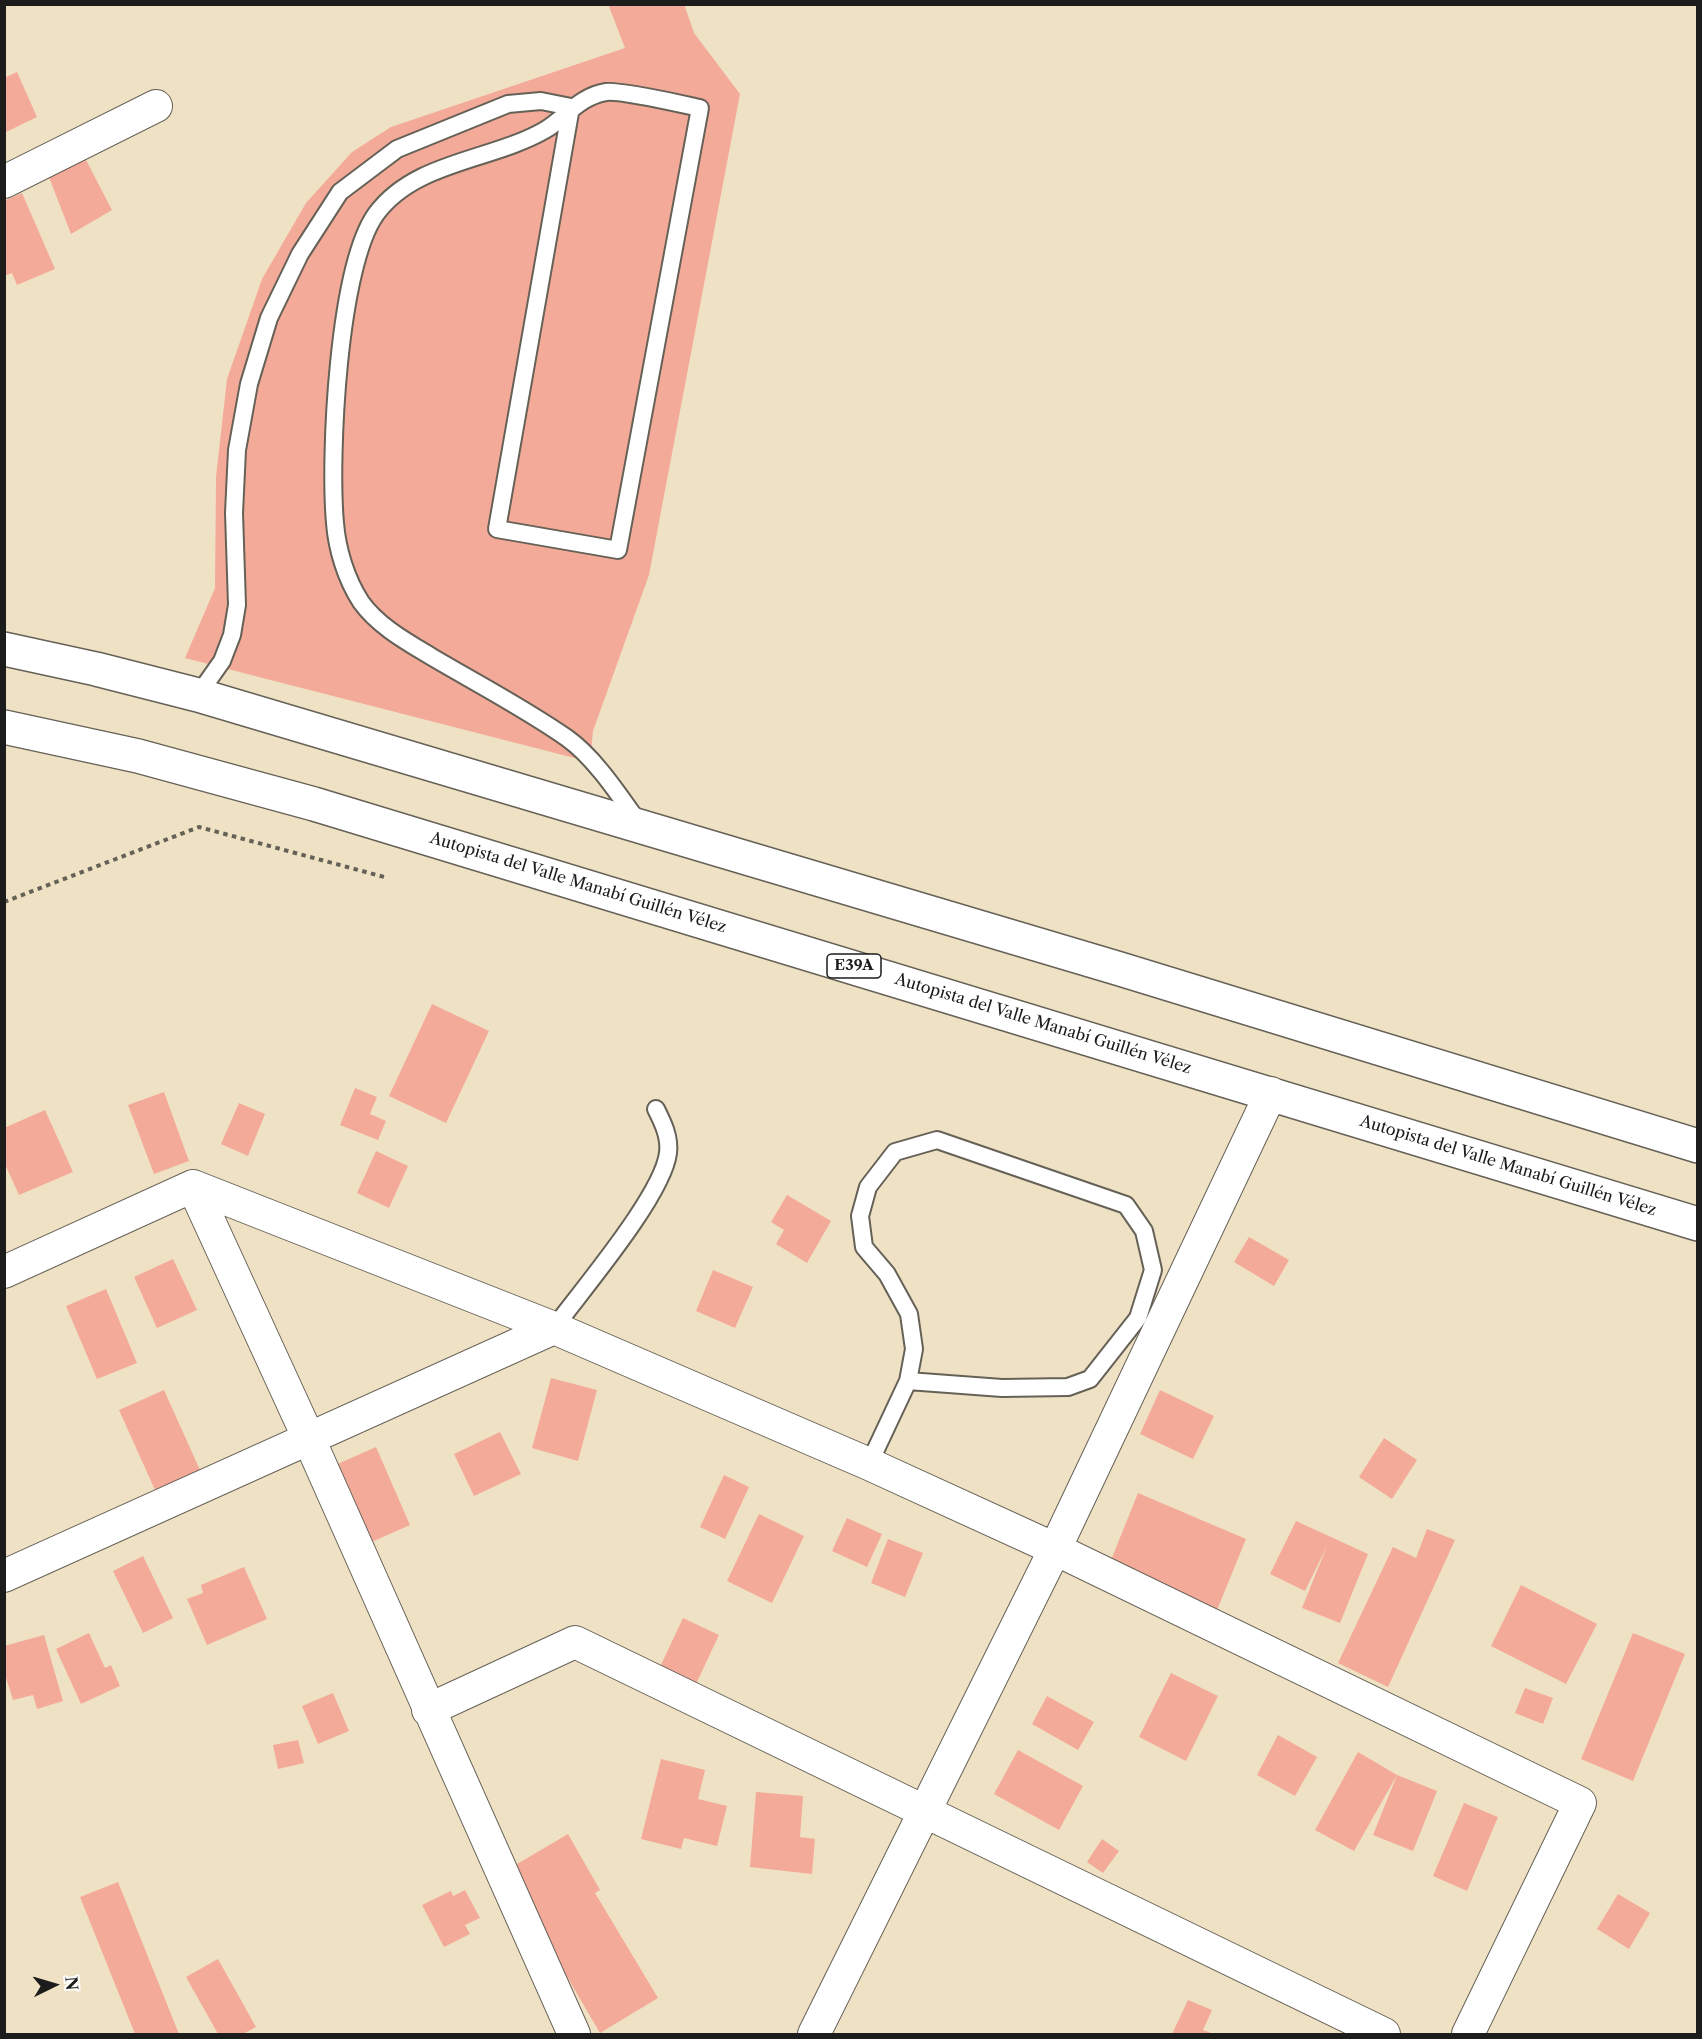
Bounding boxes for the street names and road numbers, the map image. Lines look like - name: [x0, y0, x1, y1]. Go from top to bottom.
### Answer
- street label: Autopista del Valle Manabí Guillén Vélez: [427, 829, 729, 937]
- road number: E39A: [827, 954, 881, 978]
- street label: Autopista del Valle Manabí Guillén Vélez: [892, 970, 1194, 1078]
- street label: Autopista del Valle Manabí Guillén Vélez: [1357, 1112, 1659, 1220]

